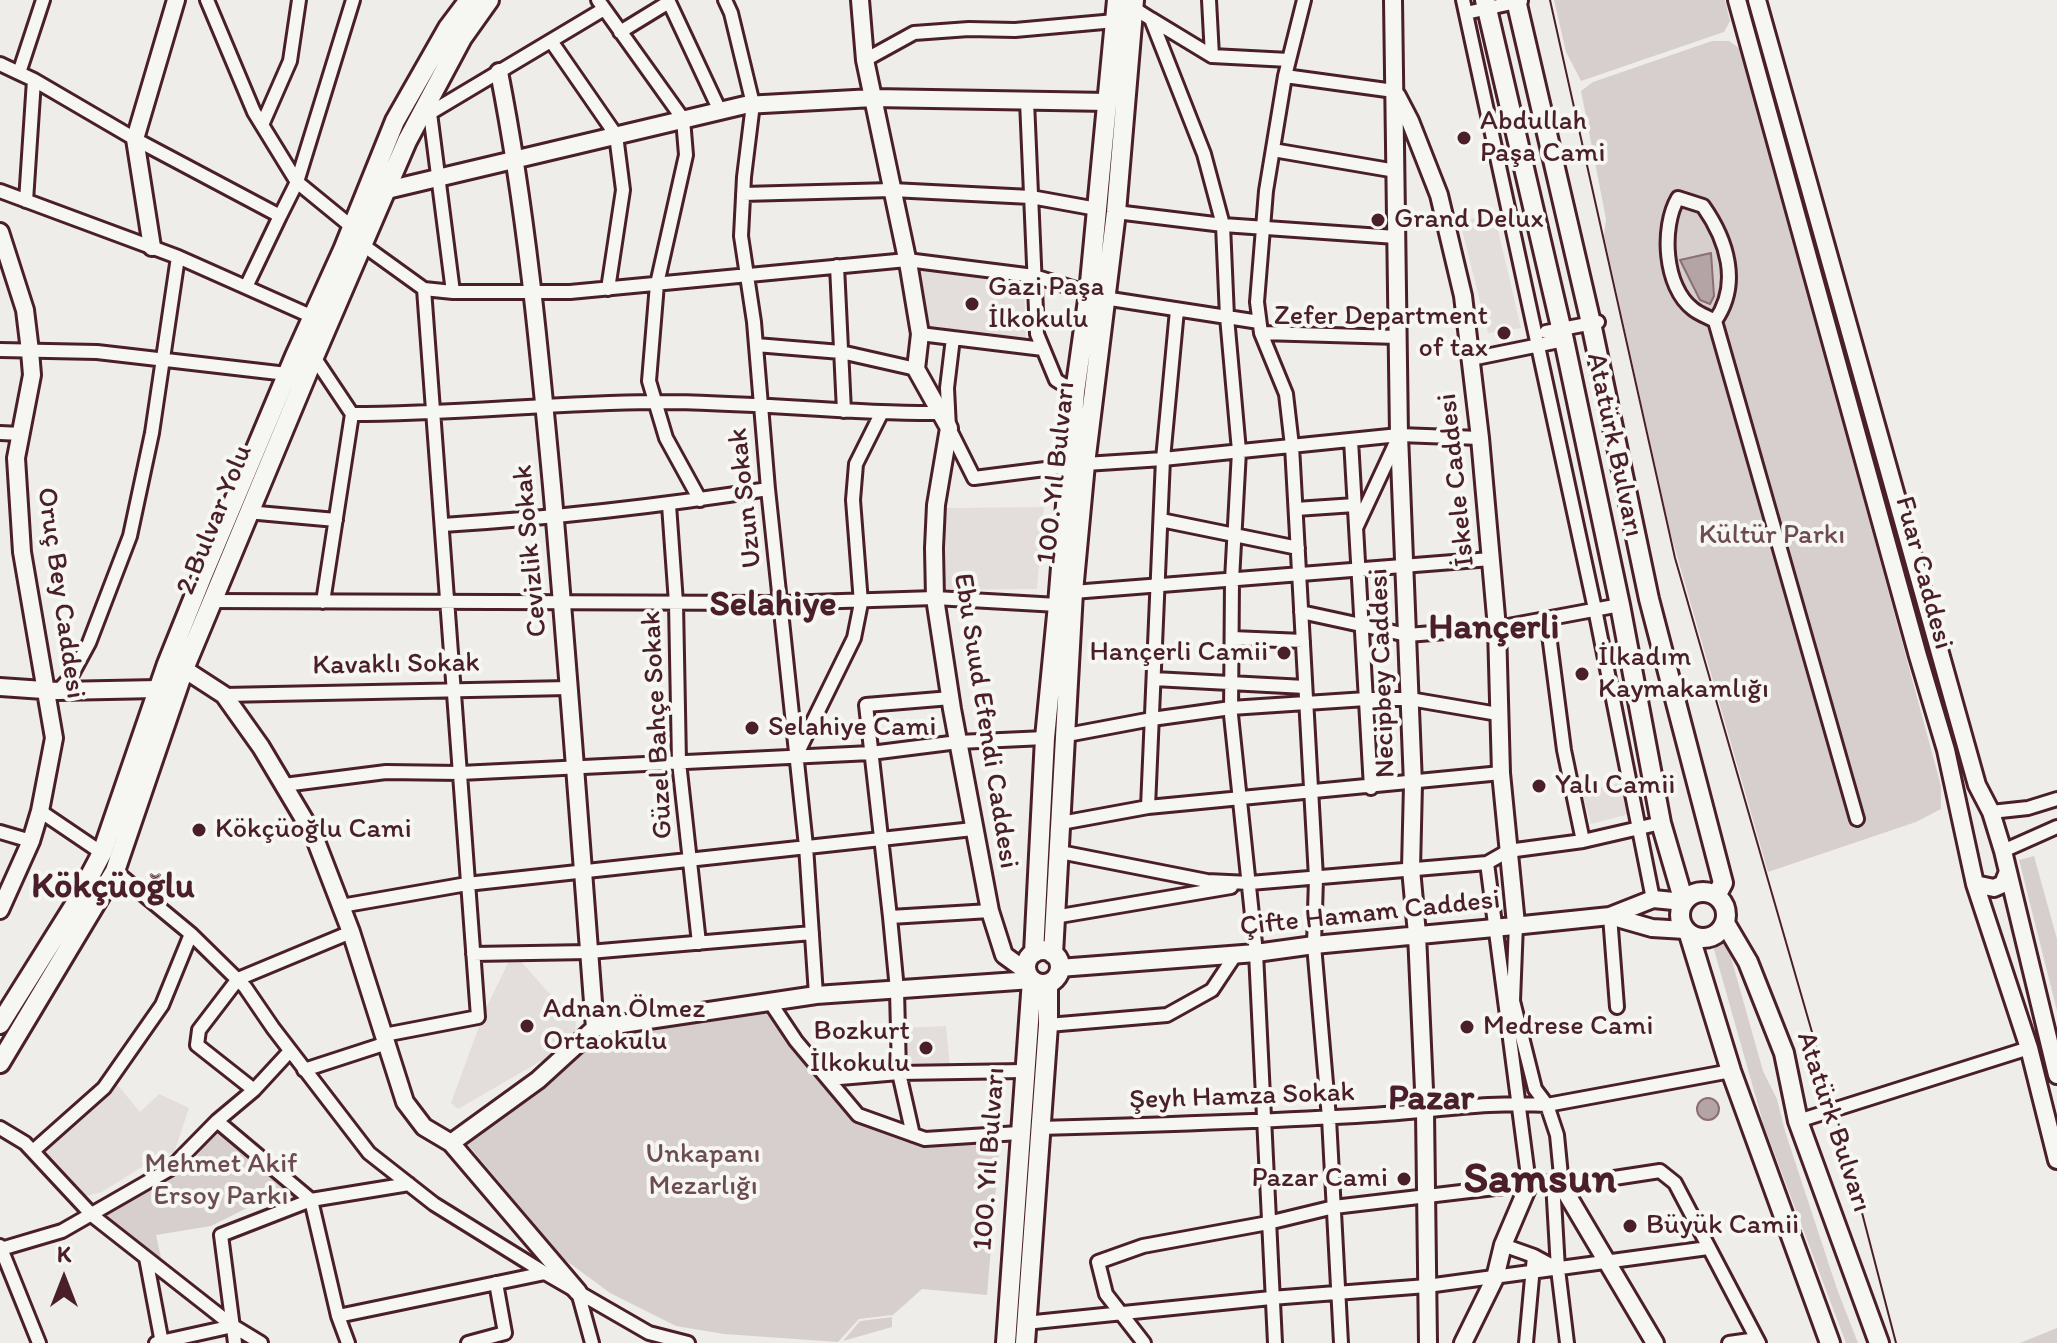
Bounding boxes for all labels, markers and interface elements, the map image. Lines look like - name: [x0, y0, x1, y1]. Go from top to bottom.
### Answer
- place label: Abdullah Paşa Cami: [1480, 105, 1606, 171]
- marker: Abdullah Paşa Cami: [1455, 129, 1473, 147]
- place label: Grand Delux: [1394, 203, 1544, 237]
- marker: Grand Delux: [1369, 211, 1387, 229]
- place label: Gazi Paşa İlkokulu: [988, 271, 1104, 337]
- marker: Gazi Paşa İlkokulu: [963, 295, 981, 313]
- place label: Zefer Department of tax: [1274, 300, 1488, 366]
- marker: Zefer Department of tax: [1495, 324, 1513, 342]
- street label: Atatürk Bulvarı: [1578, 350, 1650, 540]
- street label: 100. Yıl Bulvarı: [1031, 380, 1083, 566]
- street label: İskele Caddesi: [1431, 392, 1483, 568]
- street label: Uzun Sokak: [722, 426, 770, 570]
- street label: 2.Bulvar Yolu: [170, 440, 260, 600]
- street label: Cevizlik Sokak: [507, 464, 555, 638]
- street label: Oruç Bey Caddesi: [29, 485, 91, 701]
- street label: Fuar Caddesi: [1886, 493, 1960, 653]
- park label: Kültür Parkı: [1699, 519, 1845, 553]
- street label: Necipbey Caddesi: [1363, 567, 1403, 779]
- street label: Ebu Suud Efendi Caddesi: [945, 571, 1025, 871]
- district label: Selahiye: [709, 584, 837, 628]
- district label: Hançerli: [1429, 607, 1559, 651]
- street label: Güzel Bahçe Sokak: [635, 610, 681, 840]
- place label: Hançerli Camii: [1089, 636, 1268, 670]
- place label: İlkadım Kaymakamlığı: [1598, 641, 1769, 707]
- marker: Hançerli Camii: [1275, 644, 1293, 662]
- street label: Kavaklı Sokak: [312, 647, 480, 683]
- marker: İlkadım Kaymakamlığı: [1573, 665, 1591, 683]
- place label: Selahiye Cami: [768, 711, 936, 745]
- marker: Selahiye Cami: [743, 719, 761, 737]
- place label: Yalı Camii: [1555, 769, 1675, 803]
- marker: Yalı Camii: [1530, 777, 1548, 795]
- place label: Kökçüoğlu Cami: [215, 813, 412, 847]
- marker: Kökçüoğlu Cami: [190, 821, 208, 839]
- district label: Kökçüoğlu: [31, 866, 195, 910]
- street label: Çifte Hamam Caddesi: [1238, 884, 1502, 944]
- place label: Adnan Ölmez Ortaokulu: [543, 993, 705, 1059]
- place label: Medrese Cami: [1483, 1010, 1653, 1044]
- place label: Bozkurt İlkokulu: [810, 1015, 910, 1081]
- marker: Adnan Ölmez Ortaokulu: [518, 1017, 536, 1035]
- marker: Medrese Cami: [1458, 1018, 1476, 1036]
- street label: Atatürk Bulvarı: [1788, 1028, 1878, 1216]
- marker: Bozkurt İlkokulu: [917, 1039, 935, 1057]
- street label: 100. Yıl Bulvarı: [967, 1066, 1013, 1252]
- street label: Şeyh Hamza Sokak: [1129, 1076, 1355, 1118]
- district label: Pazar: [1388, 1078, 1474, 1122]
- park label: Unkapanı Mezarlığı: [646, 1138, 760, 1204]
- park label: Mehmet Akif Ersoy Parkı: [144, 1148, 298, 1214]
- district label: Samsun: [1463, 1155, 1617, 1207]
- place label: Pazar Cami: [1251, 1162, 1388, 1196]
- marker: Pazar Cami: [1395, 1170, 1413, 1188]
- place label: Büyük Camii: [1646, 1209, 1799, 1243]
- marker: Büyük Camii: [1621, 1217, 1639, 1235]
- north arrow: [24, 1239, 104, 1319]
- text: K: [57, 1241, 71, 1268]

